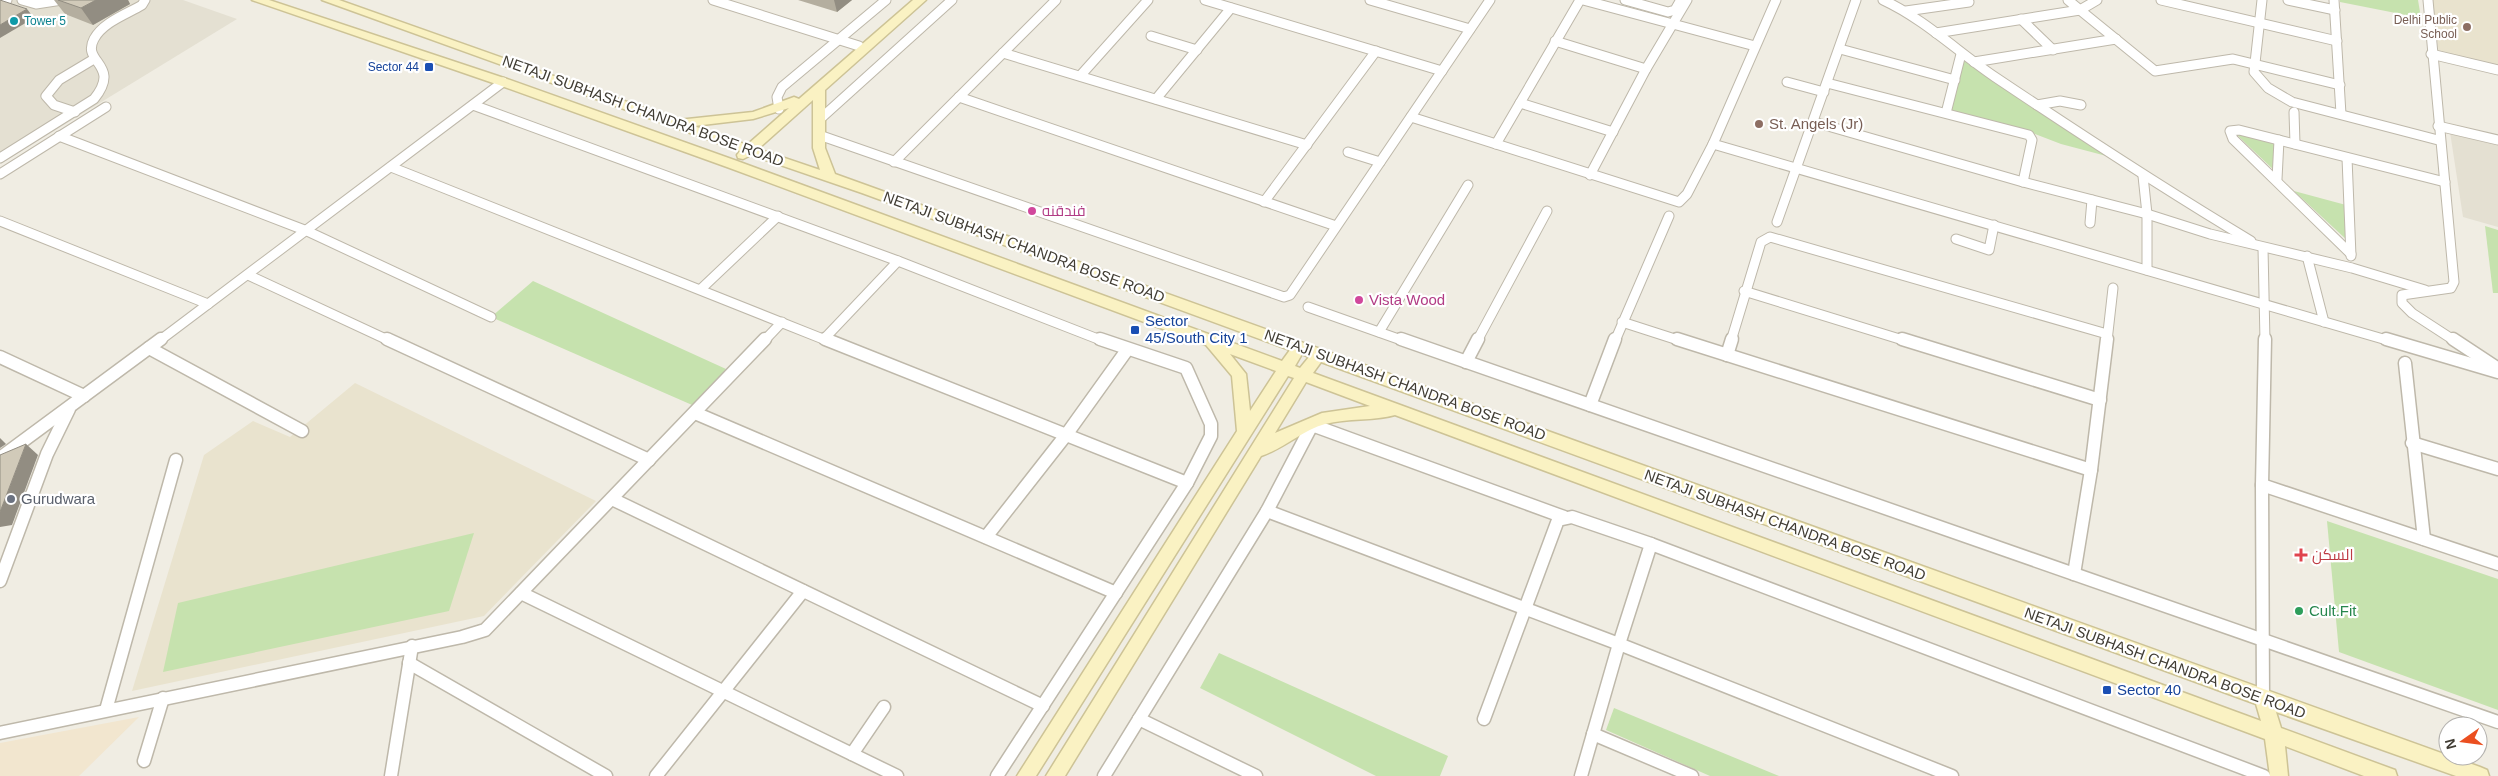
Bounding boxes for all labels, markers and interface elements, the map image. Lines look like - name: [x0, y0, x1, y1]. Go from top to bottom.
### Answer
- place label: Delhi Public School: [2394, 13, 2457, 41]
- place label: Tower 5: [24, 14, 66, 28]
- marker: Tower 5: [8, 15, 20, 27]
- marker: Delhi Public School: [2461, 21, 2473, 33]
- street label: NETAJI SUBHASH CHANDRA BOSE ROAD: [500, 52, 786, 170]
- place label: Sector 44: [368, 60, 419, 74]
- marker: Sector 44: [423, 61, 435, 73]
- place label: St. Angels (Jr): [1769, 115, 1863, 132]
- marker: St. Angels (Jr): [1753, 118, 1765, 130]
- street label: NETAJI SUBHASH CHANDRA BOSE ROAD: [881, 188, 1167, 306]
- place label: فندقنه: [1042, 202, 1086, 219]
- marker: فندقنه: [1026, 205, 1038, 217]
- place label: Vista Wood: [1369, 291, 1445, 308]
- marker: Vista Wood: [1353, 294, 1365, 306]
- place label: Sector 45/South City 1: [1145, 312, 1248, 346]
- marker: Sector 45/South City 1: [1129, 324, 1141, 336]
- street label: NETAJI SUBHASH CHANDRA BOSE ROAD: [1262, 326, 1548, 444]
- street label: NETAJI SUBHASH CHANDRA BOSE ROAD: [1642, 466, 1928, 584]
- place label: Gurudwara: [21, 490, 96, 507]
- marker: Gurudwara: [5, 493, 17, 505]
- place label: السكن: [2312, 546, 2353, 565]
- marker: السكن: [2294, 548, 2308, 562]
- place label: Cult.Fit: [2309, 602, 2357, 619]
- street label: NETAJI SUBHASH CHANDRA BOSE ROAD: [2022, 604, 2308, 722]
- marker: Cult.Fit: [2293, 605, 2305, 617]
- place label: Sector 40: [2117, 681, 2181, 698]
- marker: Sector 40: [2101, 684, 2113, 696]
- north arrow: [2438, 716, 2488, 766]
- text: N: [2441, 737, 2459, 751]

